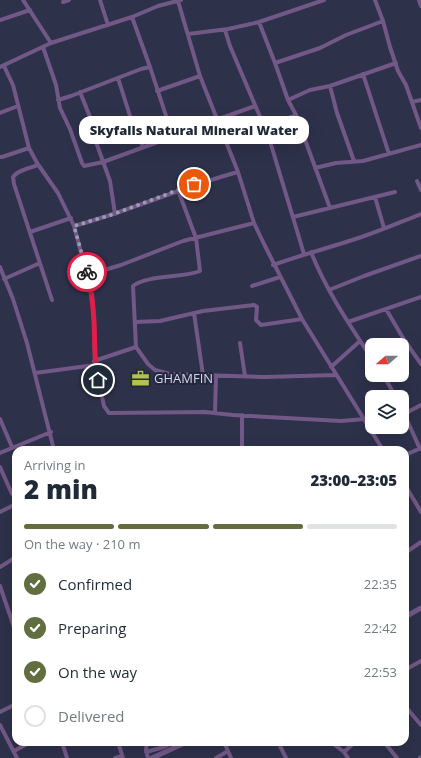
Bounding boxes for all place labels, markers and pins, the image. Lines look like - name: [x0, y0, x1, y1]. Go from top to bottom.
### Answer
- callout: Skyfalls Natural Mineral Water: [79, 116, 309, 144]
- pin: [177, 167, 211, 201]
- pin: [81, 363, 115, 397]
- office icon: GHAMFIN: [131, 368, 151, 388]
- place label: GHAMFIN: [154, 369, 213, 387]

